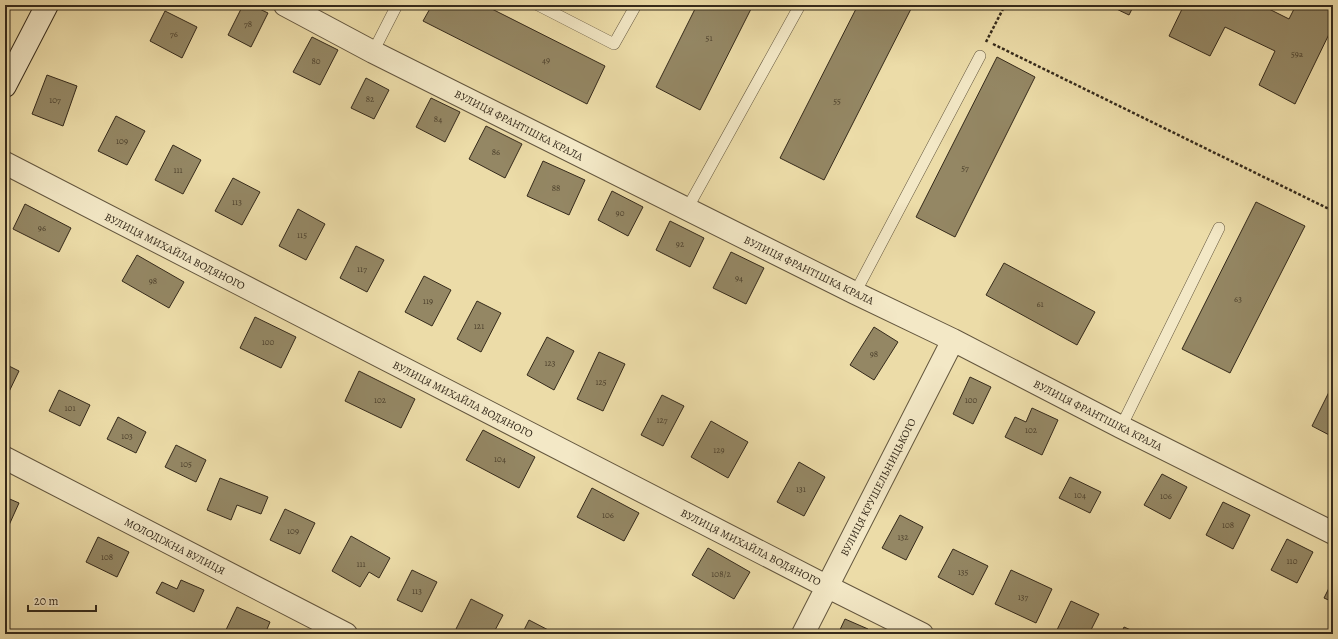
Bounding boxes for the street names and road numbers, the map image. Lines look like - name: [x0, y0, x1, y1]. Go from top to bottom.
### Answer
- street label: ВУЛИЦЯ ФРАНТІШКА КРАЛА: [452, 86, 586, 165]
- street label: ВУЛИЦЯ МИХАЙЛА ВОДЯНОГО: [102, 209, 248, 294]
- street label: ВУЛИЦЯ ФРАНТІШКА КРАЛА: [741, 232, 877, 309]
- street label: ВУЛИЦЯ МИХАЙЛА ВОДЯНОГО: [390, 357, 536, 442]
- street label: ВУЛИЦЯ ФРАНТІШКА КРАЛА: [1031, 376, 1165, 455]
- street label: ВУЛИЦЯ КРУШЕЛЬНИЦЬКОГО: [837, 415, 920, 559]
- street label: ВУЛИЦЯ МИХАЙЛА ВОДЯНОГО: [678, 505, 824, 590]
- street label: МОЛОДІЖНА ВУЛИЦЯ: [122, 515, 228, 578]

